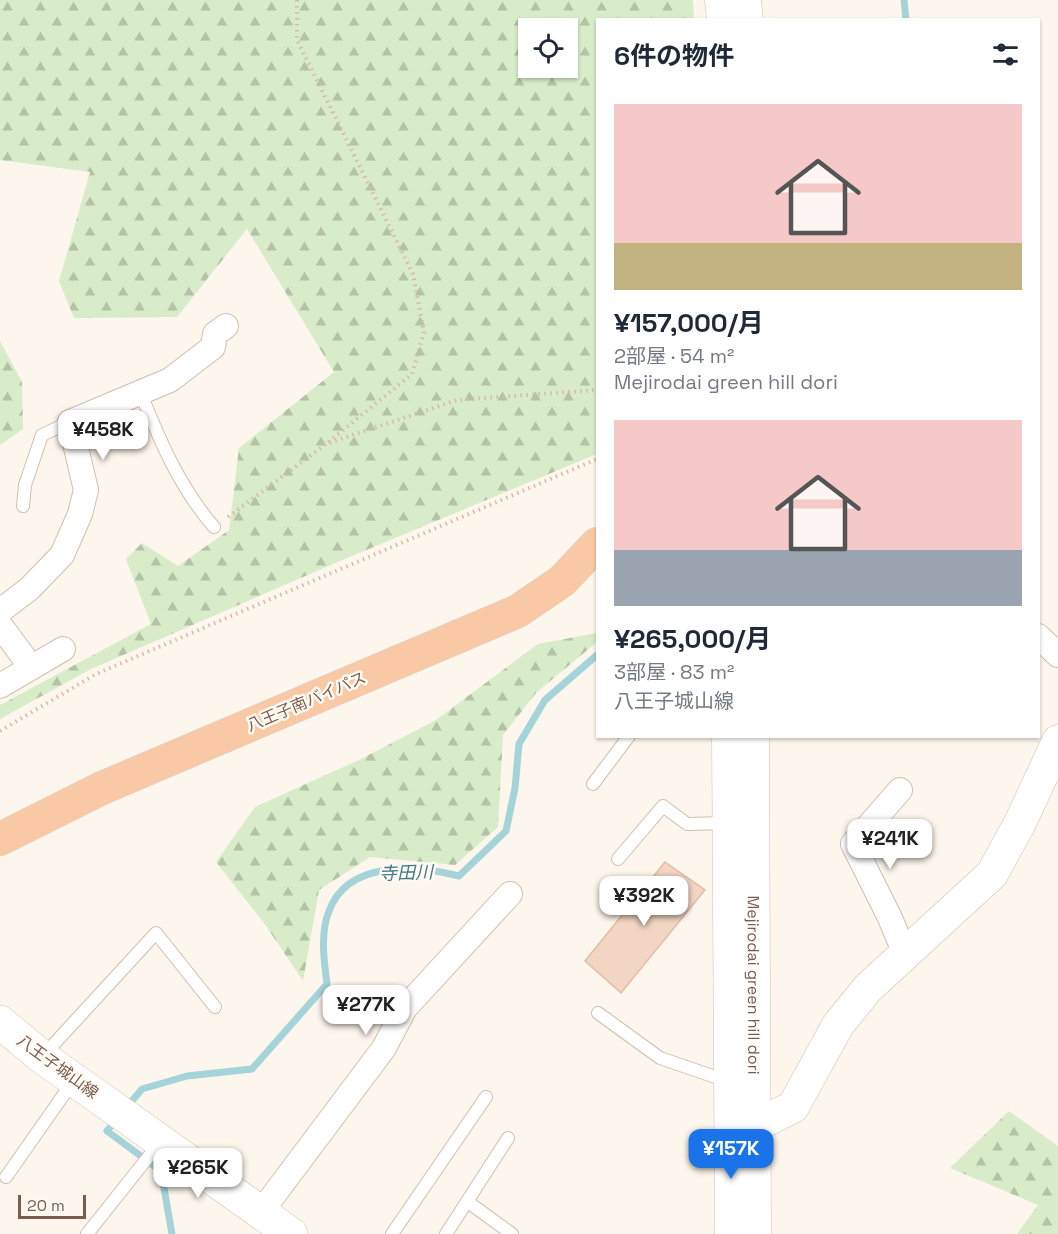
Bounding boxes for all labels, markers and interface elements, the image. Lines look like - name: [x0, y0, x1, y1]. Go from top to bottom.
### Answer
- map controls: [518, 18, 578, 78]
- button: locate: [518, 18, 578, 78]
- icon: filters: [989, 38, 1022, 71]
- text: 6件の物件: [614, 39, 734, 73]
- icon: home: [764, 143, 872, 251]
- text: ¥157,000/月: [614, 306, 764, 340]
- text: 2部屋 · 54 m²: [614, 343, 734, 369]
- text: Mejirodai green hill dori: [614, 369, 838, 395]
- pin: ¥458K: [61, 410, 145, 461]
- text: ¥458K: [72, 416, 134, 442]
- icon: home: [764, 459, 872, 567]
- text: ¥265,000/月: [614, 622, 771, 656]
- text: 3部屋 · 83 m²: [614, 659, 734, 685]
- street label: 八王子南バイパス: [243, 667, 369, 736]
- text: 八王子城山線: [614, 688, 734, 714]
- pin: ¥241K: [848, 819, 932, 870]
- text: ¥241K: [861, 825, 919, 851]
- water label: 寺田川: [379, 860, 435, 885]
- pin: ¥392K: [602, 876, 686, 927]
- text: ¥392K: [613, 882, 675, 908]
- street label: Mejirodai green hill dori: [743, 895, 764, 1075]
- pin: ¥277K: [324, 985, 408, 1036]
- text: ¥277K: [337, 991, 395, 1017]
- street label: 八王子城山線: [13, 1030, 103, 1103]
- pin: ¥157K: [689, 1129, 773, 1180]
- text: ¥157K: [703, 1135, 759, 1161]
- pin: ¥265K: [156, 1148, 240, 1199]
- text: ¥265K: [167, 1154, 229, 1180]
- scale bar: [18, 1192, 86, 1220]
- text: 20 m: [27, 1195, 65, 1216]

